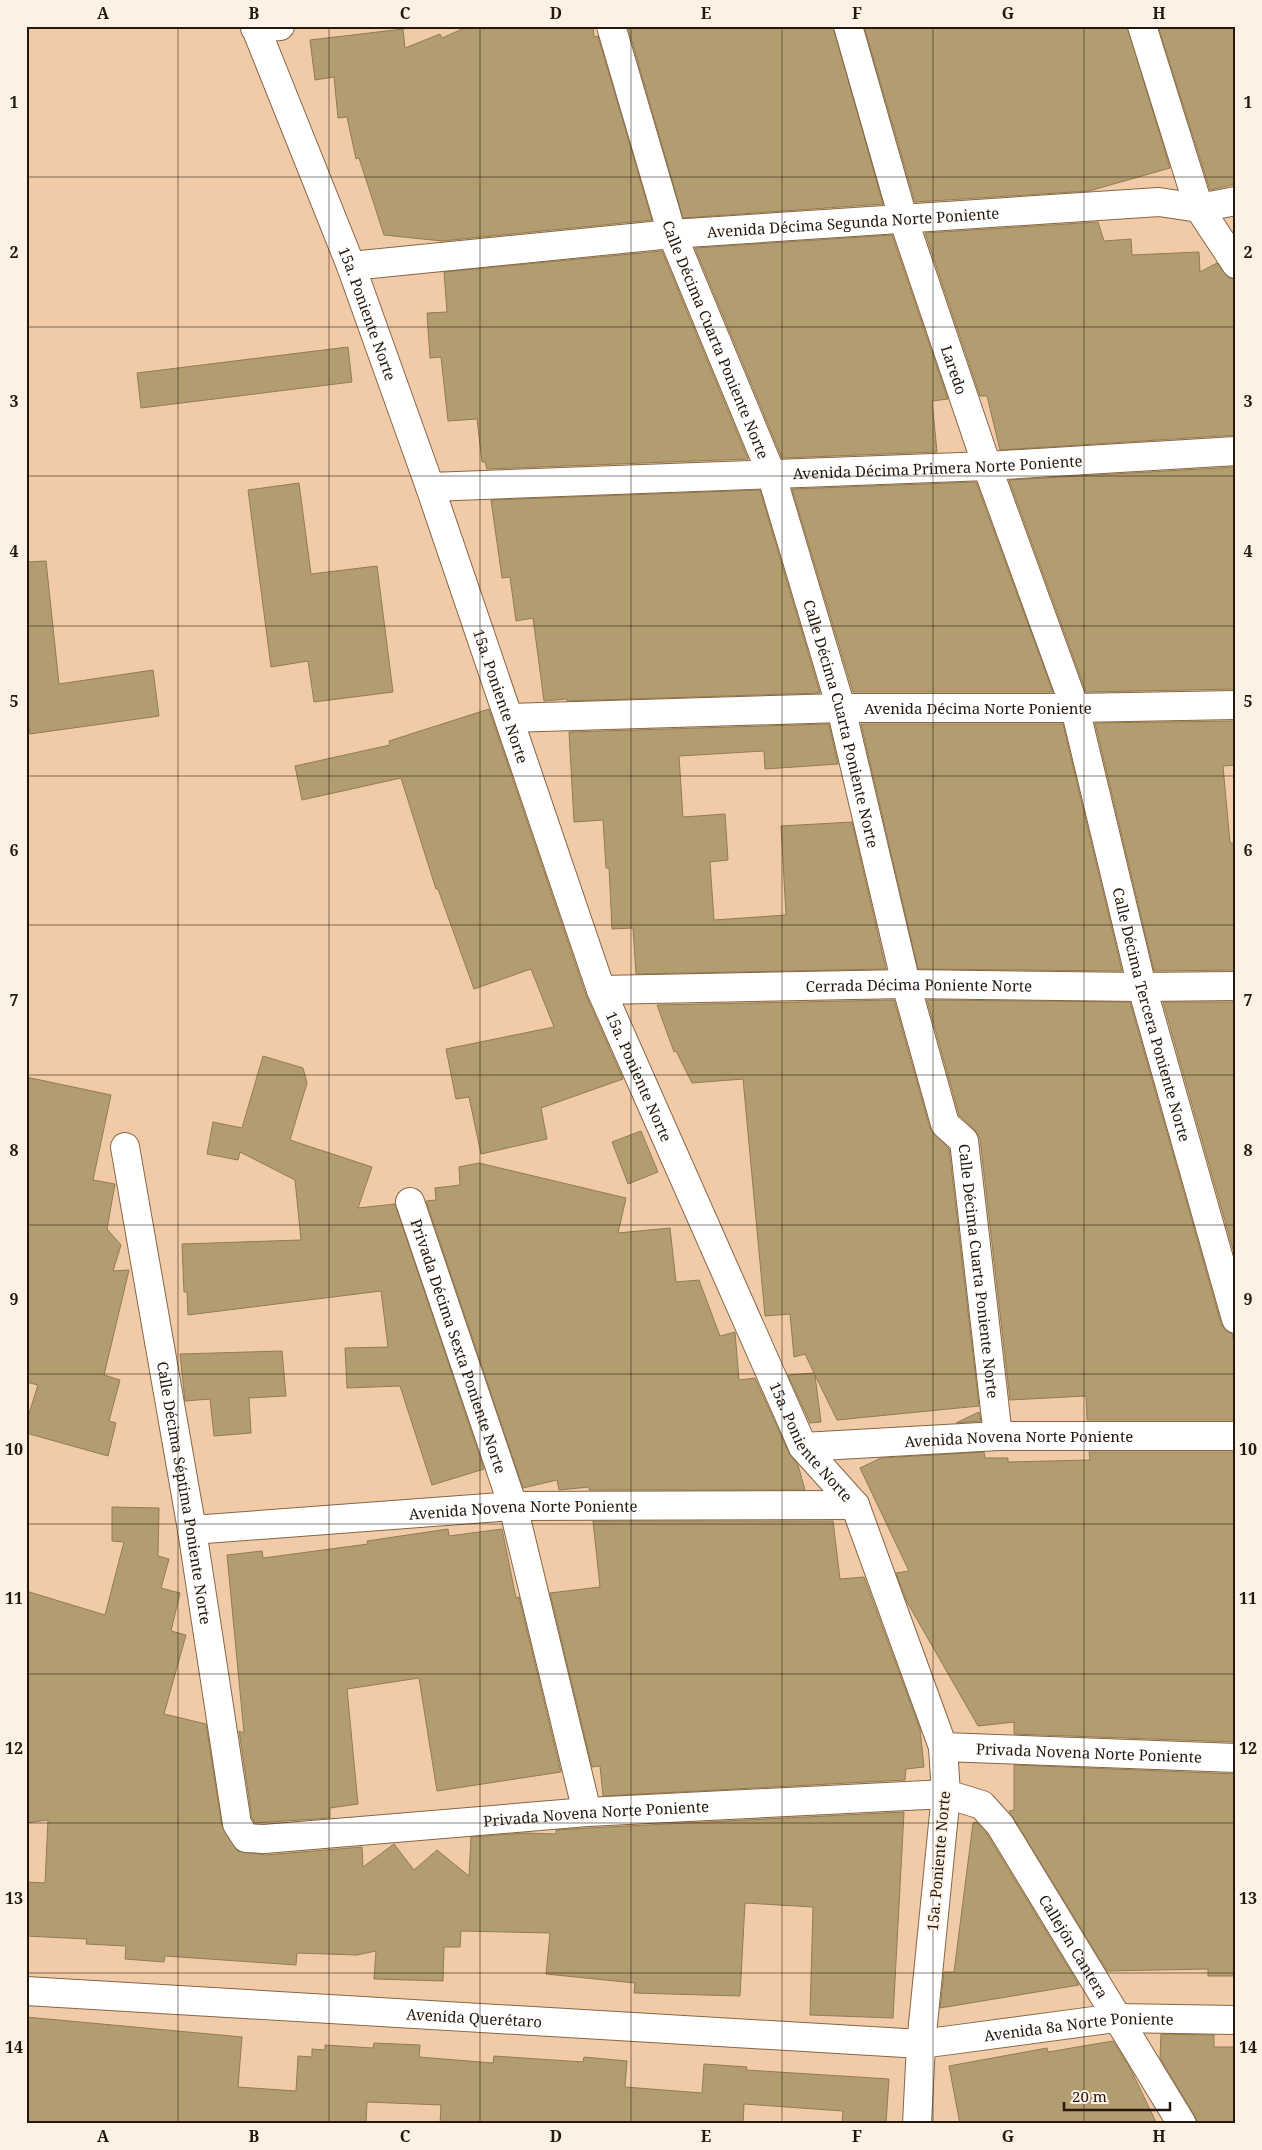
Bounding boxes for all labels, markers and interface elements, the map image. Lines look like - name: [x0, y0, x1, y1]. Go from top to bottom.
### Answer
- text: A: [97, 2, 110, 24]
- text: B: [249, 2, 260, 24]
- text: C: [400, 2, 411, 24]
- text: D: [550, 2, 562, 24]
- text: E: [701, 2, 711, 24]
- text: F: [852, 2, 862, 24]
- text: G: [1002, 2, 1014, 24]
- text: H: [1152, 2, 1166, 24]
- text: 1: [9, 91, 19, 113]
- text: 1: [1243, 91, 1253, 113]
- street label: Avenida Décima Segunda Norte Poniente: [706, 203, 1000, 242]
- street label: Calle Décima Cuarta Poniente Norte: [659, 218, 774, 462]
- text: 2: [9, 241, 19, 263]
- text: 2: [1243, 241, 1253, 263]
- street label: 15a. Poniente Norte: [334, 244, 401, 383]
- street label: Laredo: [937, 343, 972, 397]
- text: 3: [9, 390, 19, 412]
- text: 3: [1243, 390, 1253, 412]
- street label: Avenida Décima Primera Norte Poniente: [792, 450, 1083, 483]
- text: 4: [9, 540, 19, 562]
- text: 4: [1243, 540, 1253, 562]
- street label: Calle Décima Cuarta Poniente Norte: [799, 597, 884, 850]
- street label: 15a. Poniente Norte: [469, 626, 533, 766]
- text: 5: [9, 690, 19, 712]
- text: 5: [1243, 690, 1253, 712]
- street label: Avenida Décima Norte Poniente: [864, 698, 1092, 718]
- text: 6: [9, 839, 19, 861]
- text: 6: [1243, 839, 1253, 861]
- street label: Calle Décima Tercera Poniente Norte: [1108, 885, 1195, 1144]
- street label: Cerrada Décima Poniente Norte: [806, 974, 1032, 996]
- text: 7: [9, 989, 19, 1011]
- text: 7: [1243, 989, 1253, 1011]
- street label: 15a. Poniente Norte: [602, 1008, 677, 1145]
- text: 8: [9, 1139, 19, 1161]
- text: 8: [1243, 1139, 1253, 1161]
- street label: Calle Décima Cuarta Poniente Norte: [954, 1143, 1004, 1400]
- street label: Privada Décima Sexta Poniente Norte: [406, 1216, 511, 1476]
- text: 9: [9, 1288, 19, 1310]
- text: 9: [1243, 1288, 1253, 1310]
- street label: Calle Décima Séptima Poniente Norte: [153, 1360, 216, 1626]
- street label: 15a. Poniente Norte: [765, 1379, 857, 1506]
- street label: Avenida Novena Norte Poniente: [904, 1426, 1133, 1451]
- text: 10: [5, 1438, 23, 1460]
- text: 10: [1239, 1438, 1257, 1460]
- street label: Avenida Novena Norte Poniente: [408, 1496, 638, 1524]
- text: 11: [5, 1587, 23, 1609]
- text: 11: [1239, 1587, 1257, 1609]
- text: 12: [5, 1737, 23, 1759]
- text: 12: [1239, 1737, 1257, 1759]
- street label: Privada Novena Norte Poniente: [976, 1738, 1202, 1767]
- street label: 15a. Poniente Norte: [922, 1790, 954, 1932]
- street label: Privada Novena Norte Poniente: [482, 1796, 709, 1831]
- text: 13: [5, 1887, 23, 1909]
- text: 13: [1239, 1887, 1257, 1909]
- street label: Callejón Cantera: [1035, 1891, 1113, 2002]
- street label: Avenida Querétaro: [406, 2004, 543, 2032]
- street label: Avenida 8a Norte Poniente: [983, 2008, 1174, 2046]
- text: 14: [5, 2036, 23, 2058]
- text: 14: [1239, 2036, 1257, 2058]
- scale bar: [1064, 2080, 1171, 2112]
- text: 20 m: [1072, 2086, 1107, 2106]
- text: A: [97, 2125, 110, 2147]
- text: B: [249, 2125, 260, 2147]
- text: C: [400, 2125, 411, 2147]
- text: D: [550, 2125, 562, 2147]
- text: E: [701, 2125, 711, 2147]
- text: F: [852, 2125, 862, 2147]
- text: G: [1002, 2125, 1014, 2147]
- text: H: [1152, 2125, 1166, 2147]

